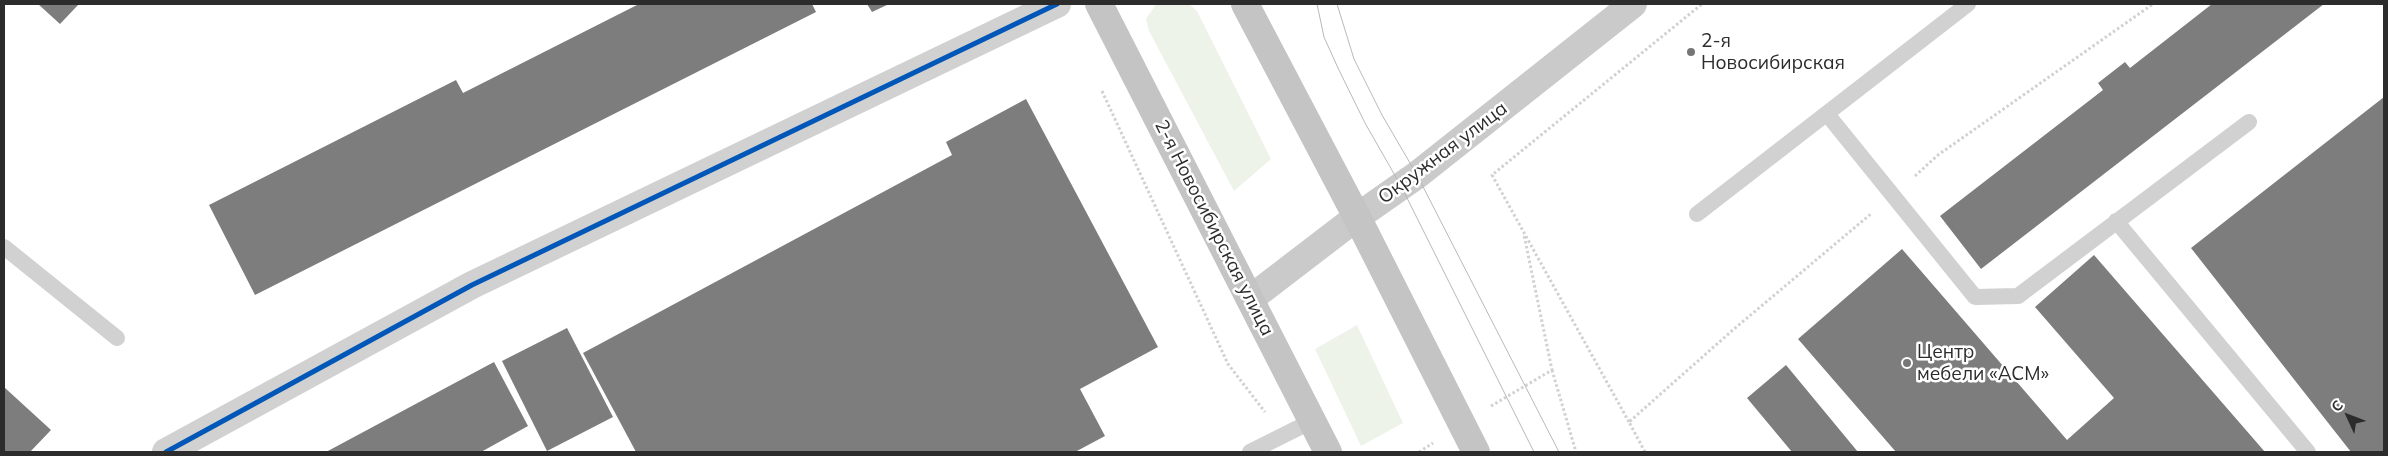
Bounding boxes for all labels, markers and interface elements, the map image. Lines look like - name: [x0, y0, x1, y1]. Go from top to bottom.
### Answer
- place label: 2-я Новосибирская: [1701, 30, 1845, 74]
- marker: 2-я Новосибирская: [1685, 46, 1697, 58]
- street label: Окружная улица: [1374, 97, 1512, 209]
- street label: 2-я Новосибирская улица: [1150, 116, 1278, 340]
- place label: Центр мебели «АСМ»: [1917, 341, 2049, 385]
- marker: Центр мебели «АСМ»: [1901, 357, 1913, 369]
- north arrow: [2323, 391, 2373, 441]
- text: С: [2327, 396, 2347, 415]

